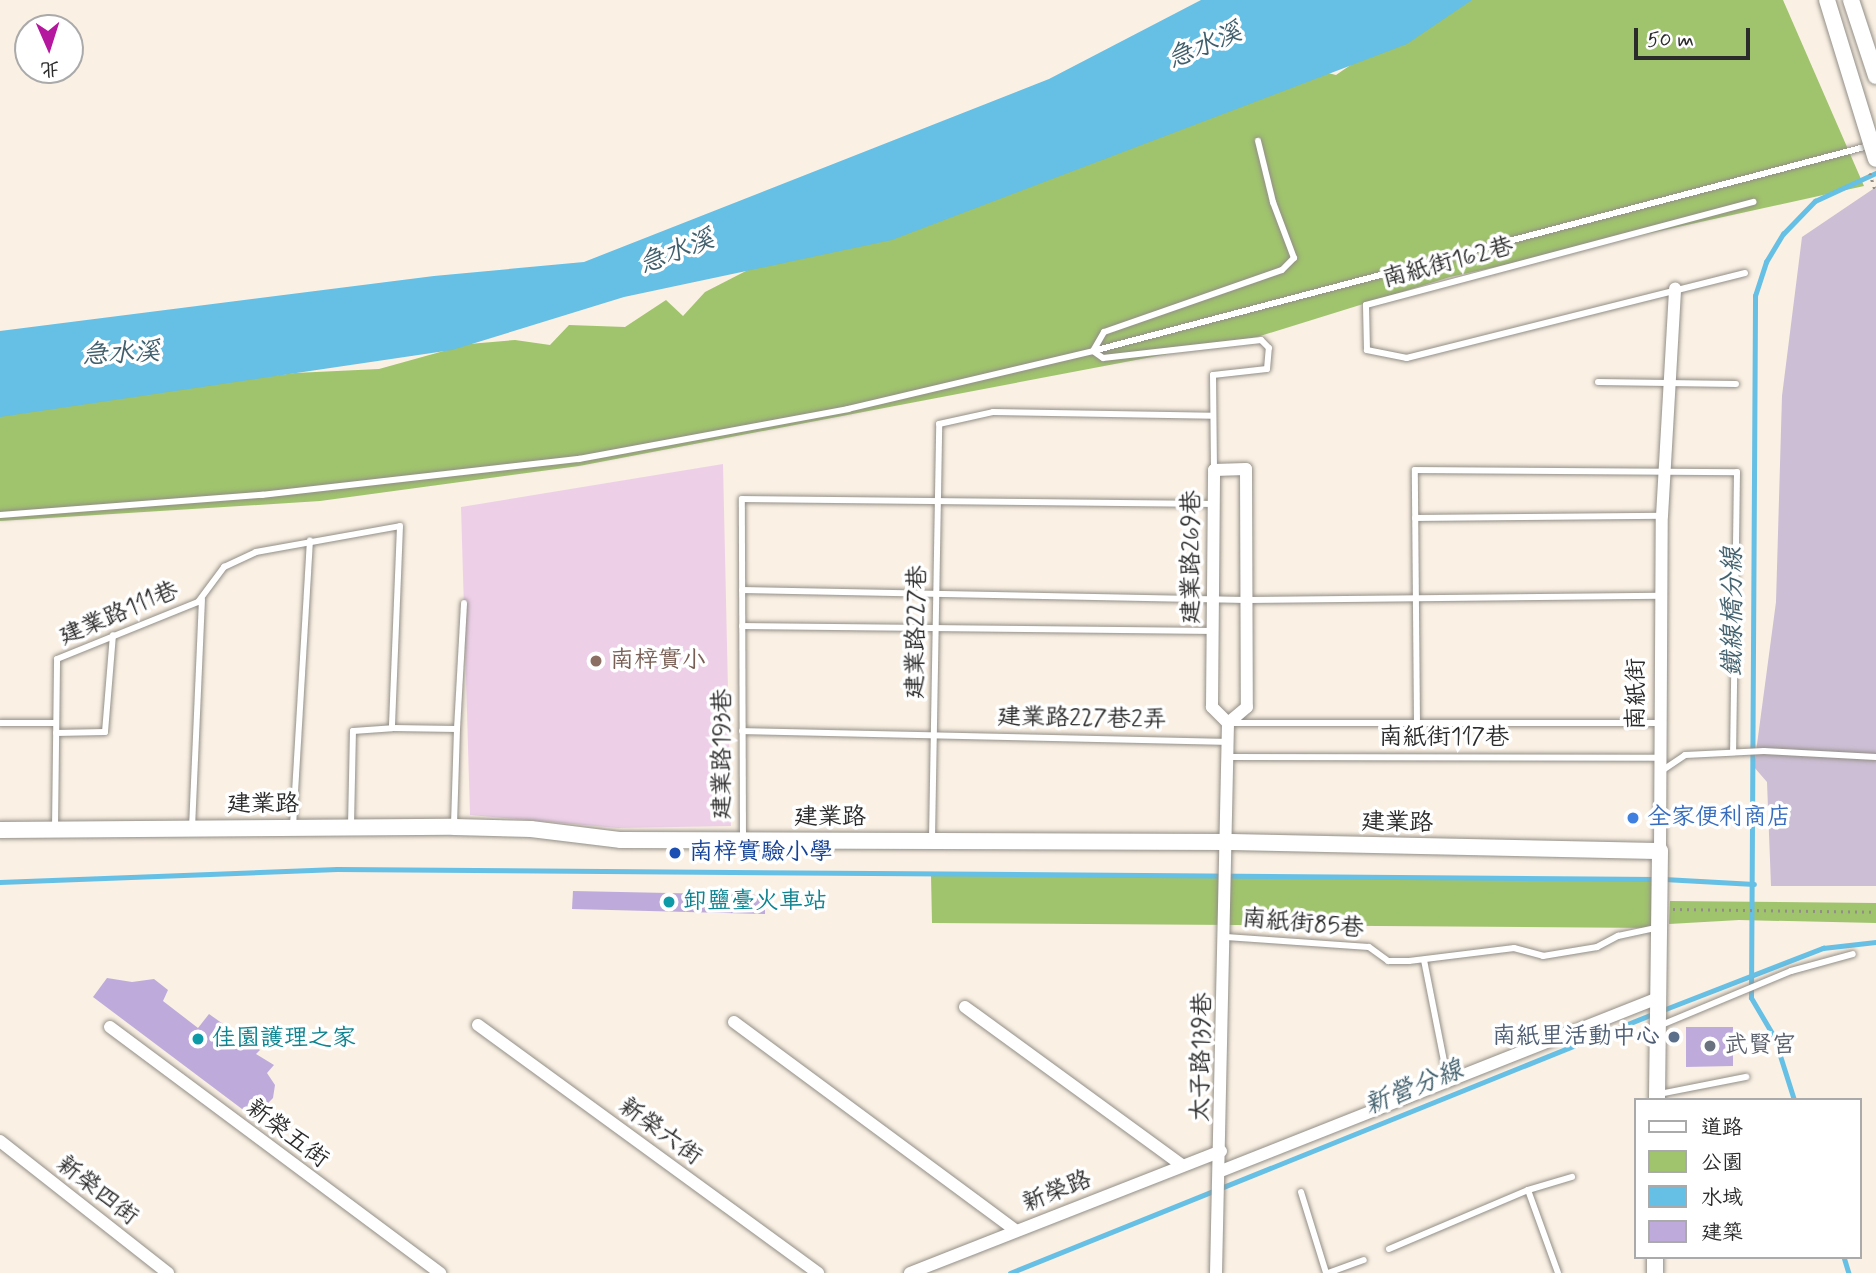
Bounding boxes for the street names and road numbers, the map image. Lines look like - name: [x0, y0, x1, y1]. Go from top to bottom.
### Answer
- street label: 南紙街162巷: [1379, 232, 1517, 294]
- street label: 建業路269巷: [1178, 490, 1206, 624]
- street label: 建業路227巷: [901, 565, 933, 699]
- street label: 建業路111巷: [55, 576, 183, 652]
- street label: 南紙街: [1623, 658, 1651, 730]
- street label: 建業路193巷: [709, 689, 737, 819]
- street label: 建業路227巷2弄: [997, 703, 1167, 735]
- street label: 南紙街117巷: [1379, 724, 1509, 752]
- street label: 建業路: [227, 791, 299, 819]
- street label: 建業路: [794, 804, 866, 832]
- street label: 建業路: [1361, 808, 1433, 838]
- street label: 南紙街85巷: [1241, 904, 1365, 944]
- street label: 太子路139巷: [1186, 992, 1218, 1122]
- street label: 新榮六街: [613, 1092, 707, 1172]
- street label: 新榮五街: [240, 1094, 334, 1174]
- street label: 新榮四街: [50, 1150, 144, 1232]
- street label: 新榮路: [1018, 1165, 1096, 1219]

